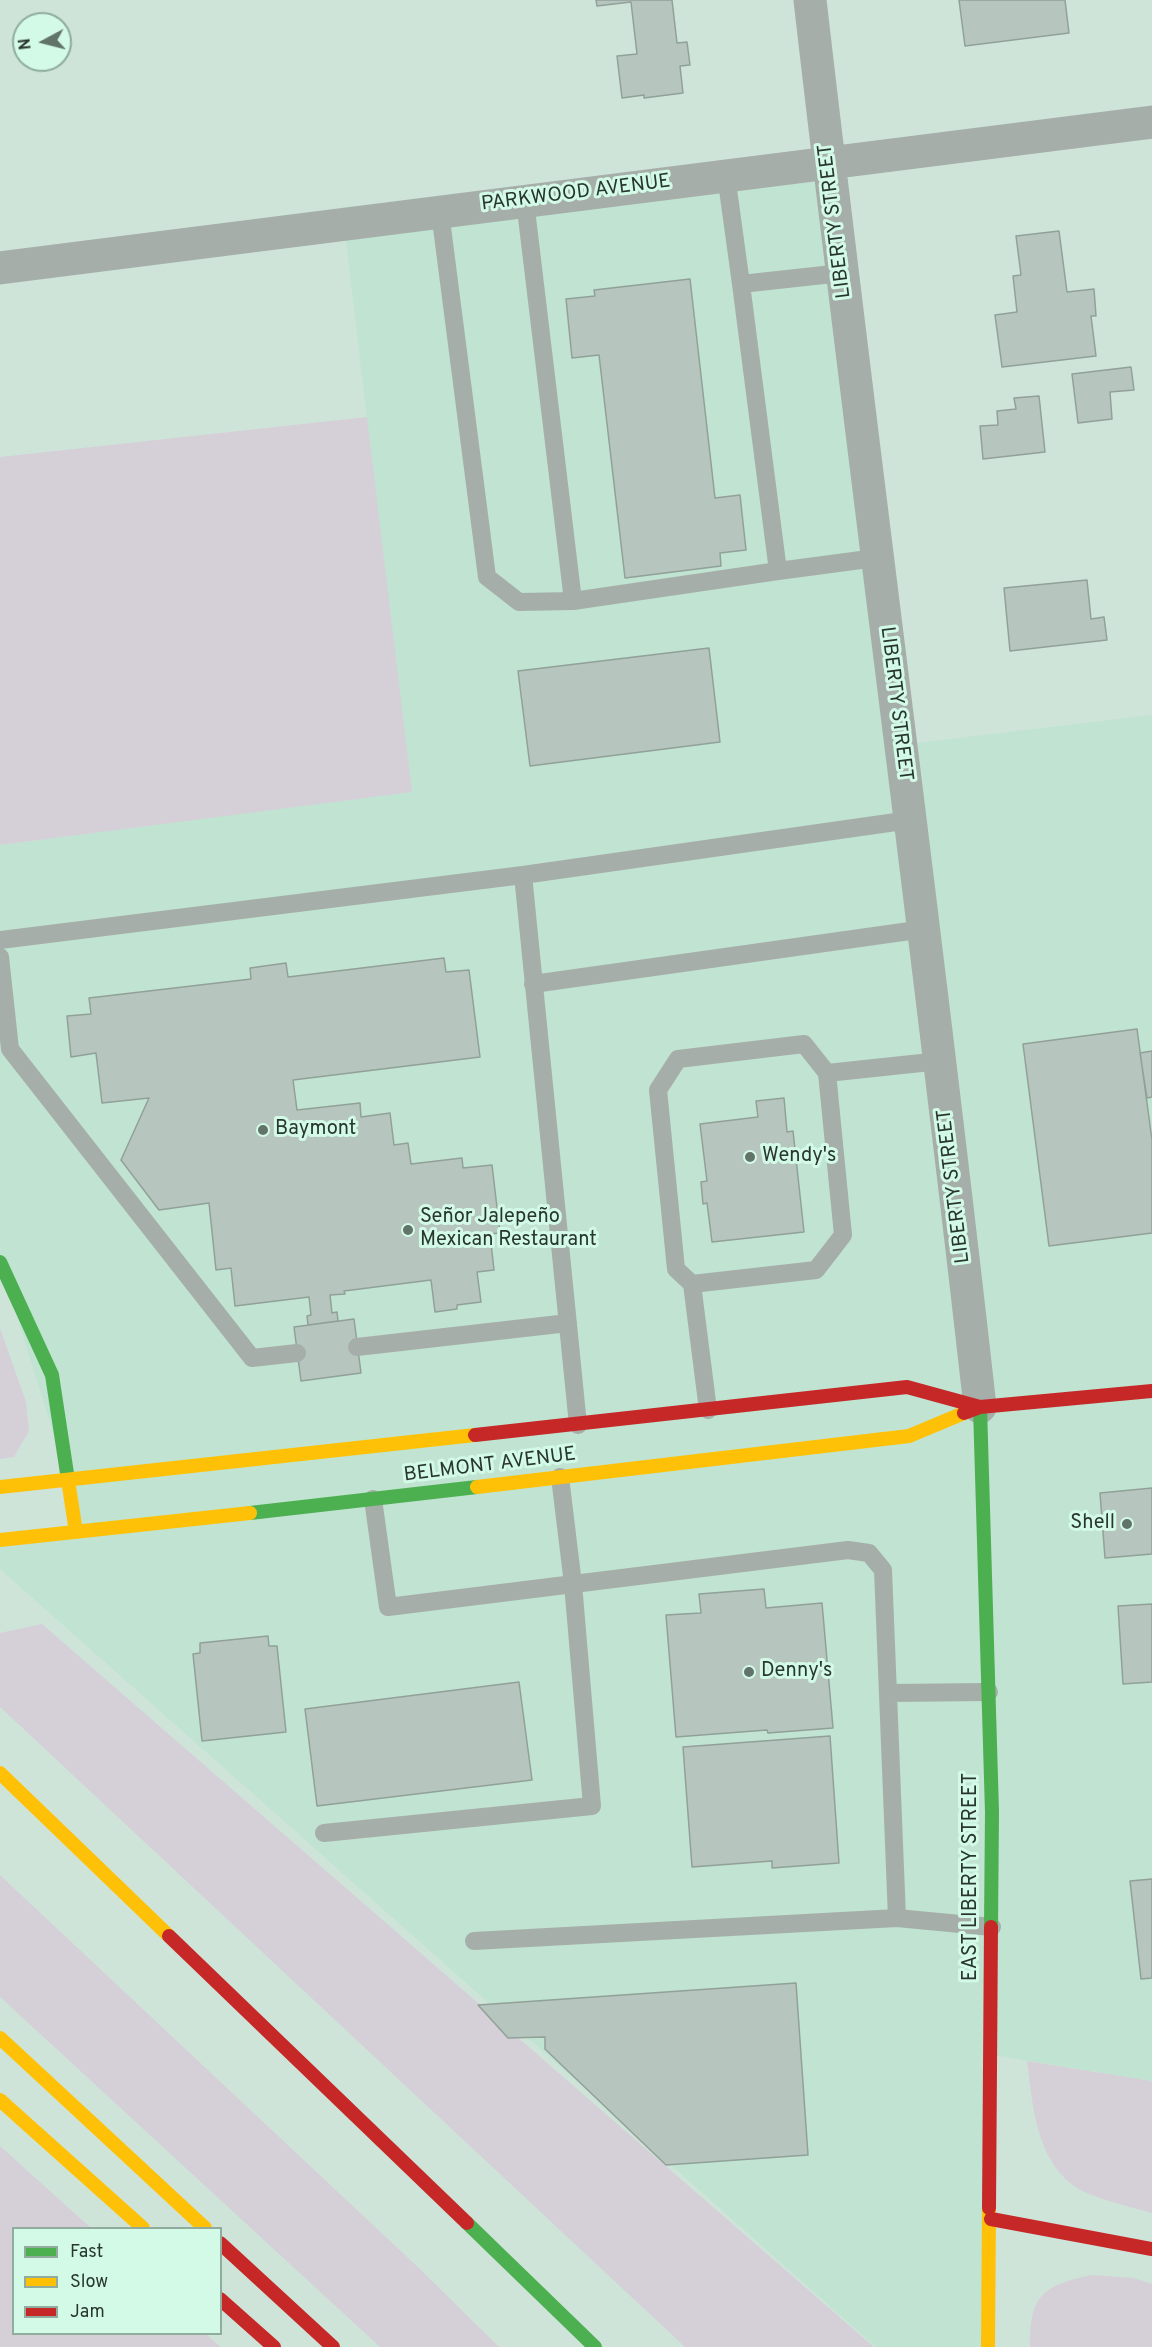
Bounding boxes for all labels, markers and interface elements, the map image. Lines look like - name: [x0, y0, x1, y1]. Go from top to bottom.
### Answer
- north arrow: [12, 12, 72, 72]
- text: N: [15, 37, 37, 51]
- street label: LIBERTY STREET: [815, 142, 857, 300]
- street label: PARKWOOD AVENUE: [480, 170, 672, 218]
- street label: LIBERTY STREET: [874, 625, 916, 783]
- street label: LIBERTY STREET: [934, 1107, 976, 1265]
- place label: Baymont: [275, 1118, 356, 1142]
- marker: Baymont: [256, 1123, 270, 1137]
- place label: Wendy's: [762, 1145, 836, 1169]
- marker: Wendy's: [743, 1150, 757, 1164]
- place label: Señor Jalepeño Mexican Restaurant: [420, 1206, 597, 1253]
- marker: Señor Jalepeño Mexican Restaurant: [401, 1223, 415, 1237]
- street label: BELMONT AVENUE: [403, 1444, 577, 1488]
- place label: Shell: [1070, 1512, 1115, 1536]
- marker: Shell: [1120, 1517, 1134, 1531]
- place label: Denny's: [761, 1660, 832, 1684]
- marker: Denny's: [742, 1665, 756, 1679]
- street label: EAST LIBERTY STREET: [960, 1773, 984, 1981]
- legend: [12, 2227, 222, 2335]
- text: Fast: [70, 2241, 103, 2264]
- text: Slow: [70, 2271, 108, 2294]
- text: Jam: [70, 2301, 105, 2324]

